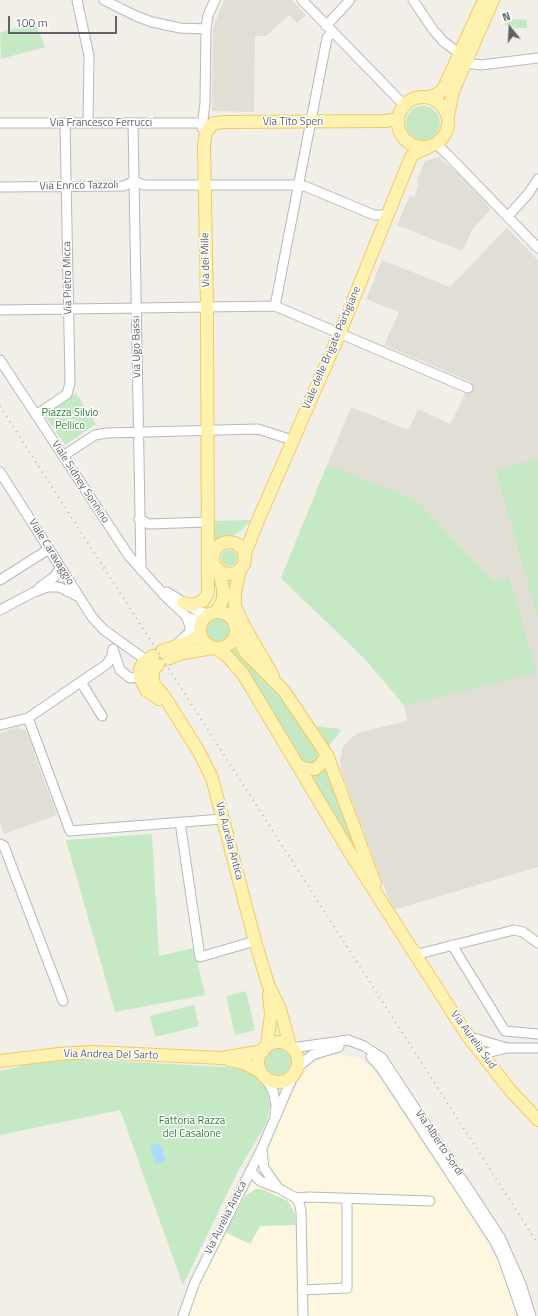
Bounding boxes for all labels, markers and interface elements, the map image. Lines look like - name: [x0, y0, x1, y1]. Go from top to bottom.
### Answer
- scale bar: [10, 8, 119, 34]
- north arrow: [490, 8, 530, 48]
- text: N: [500, 8, 512, 25]
- text: 100 m: [15, 13, 48, 32]
- street label: Via Tito Speri: [263, 115, 323, 129]
- street label: Via Francesco Ferrucci: [50, 116, 152, 130]
- street label: Via Enrico Tazzoli: [39, 179, 119, 193]
- street label: Via dei Mille: [199, 232, 213, 288]
- street label: Via Pietro Micca: [61, 241, 75, 315]
- street label: Viale delle Brigate Partigiane: [300, 285, 364, 411]
- street label: Via Ugo Bassi: [130, 316, 144, 378]
- park label: Piazza Silvio Pellico: [42, 406, 98, 432]
- street label: Viale Sidney Sonnino: [48, 438, 112, 526]
- street label: Viale Caravaggio: [25, 516, 77, 588]
- street label: Via Aurelia Antica: [212, 801, 246, 881]
- street label: Via Aurelia Sud: [447, 1008, 499, 1072]
- street label: Via Andrea Del Sarto: [64, 1048, 158, 1062]
- street label: Via Alberto Sordi: [412, 1108, 466, 1178]
- park label: Fattoria Razza del Casalone: [159, 1114, 225, 1140]
- street label: Via Aurelia Antica: [202, 1179, 250, 1257]

